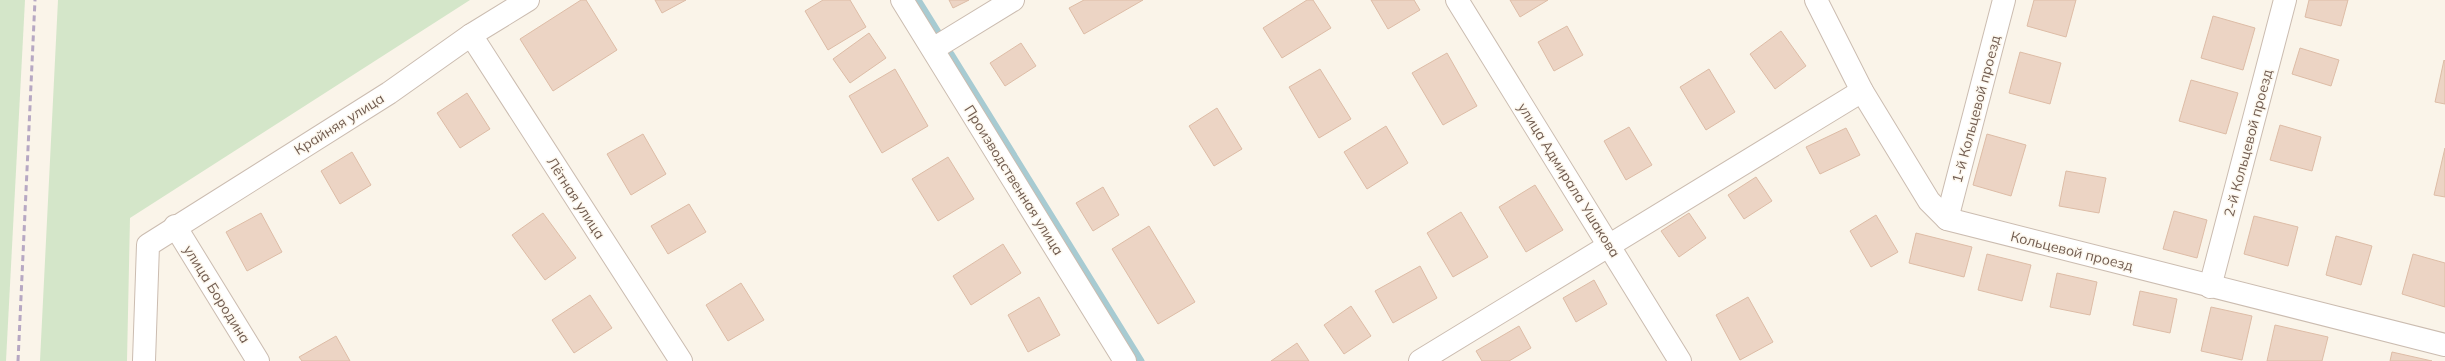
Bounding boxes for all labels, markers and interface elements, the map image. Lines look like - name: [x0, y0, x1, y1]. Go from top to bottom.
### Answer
- street label: 1-й Кольцевой проезд: [1948, 33, 2005, 185]
- street label: 2-й Кольцевой проезд: [2220, 67, 2277, 219]
- street label: Крайняя улица: [291, 89, 387, 159]
- street label: улица Адмирала Ушакова: [1514, 99, 1624, 261]
- street label: Производственная улица: [960, 102, 1068, 258]
- street label: Лётная улица: [543, 154, 609, 242]
- street label: Кольцевой проезд: [2009, 227, 2136, 275]
- street label: улица Бородина: [180, 242, 254, 346]

